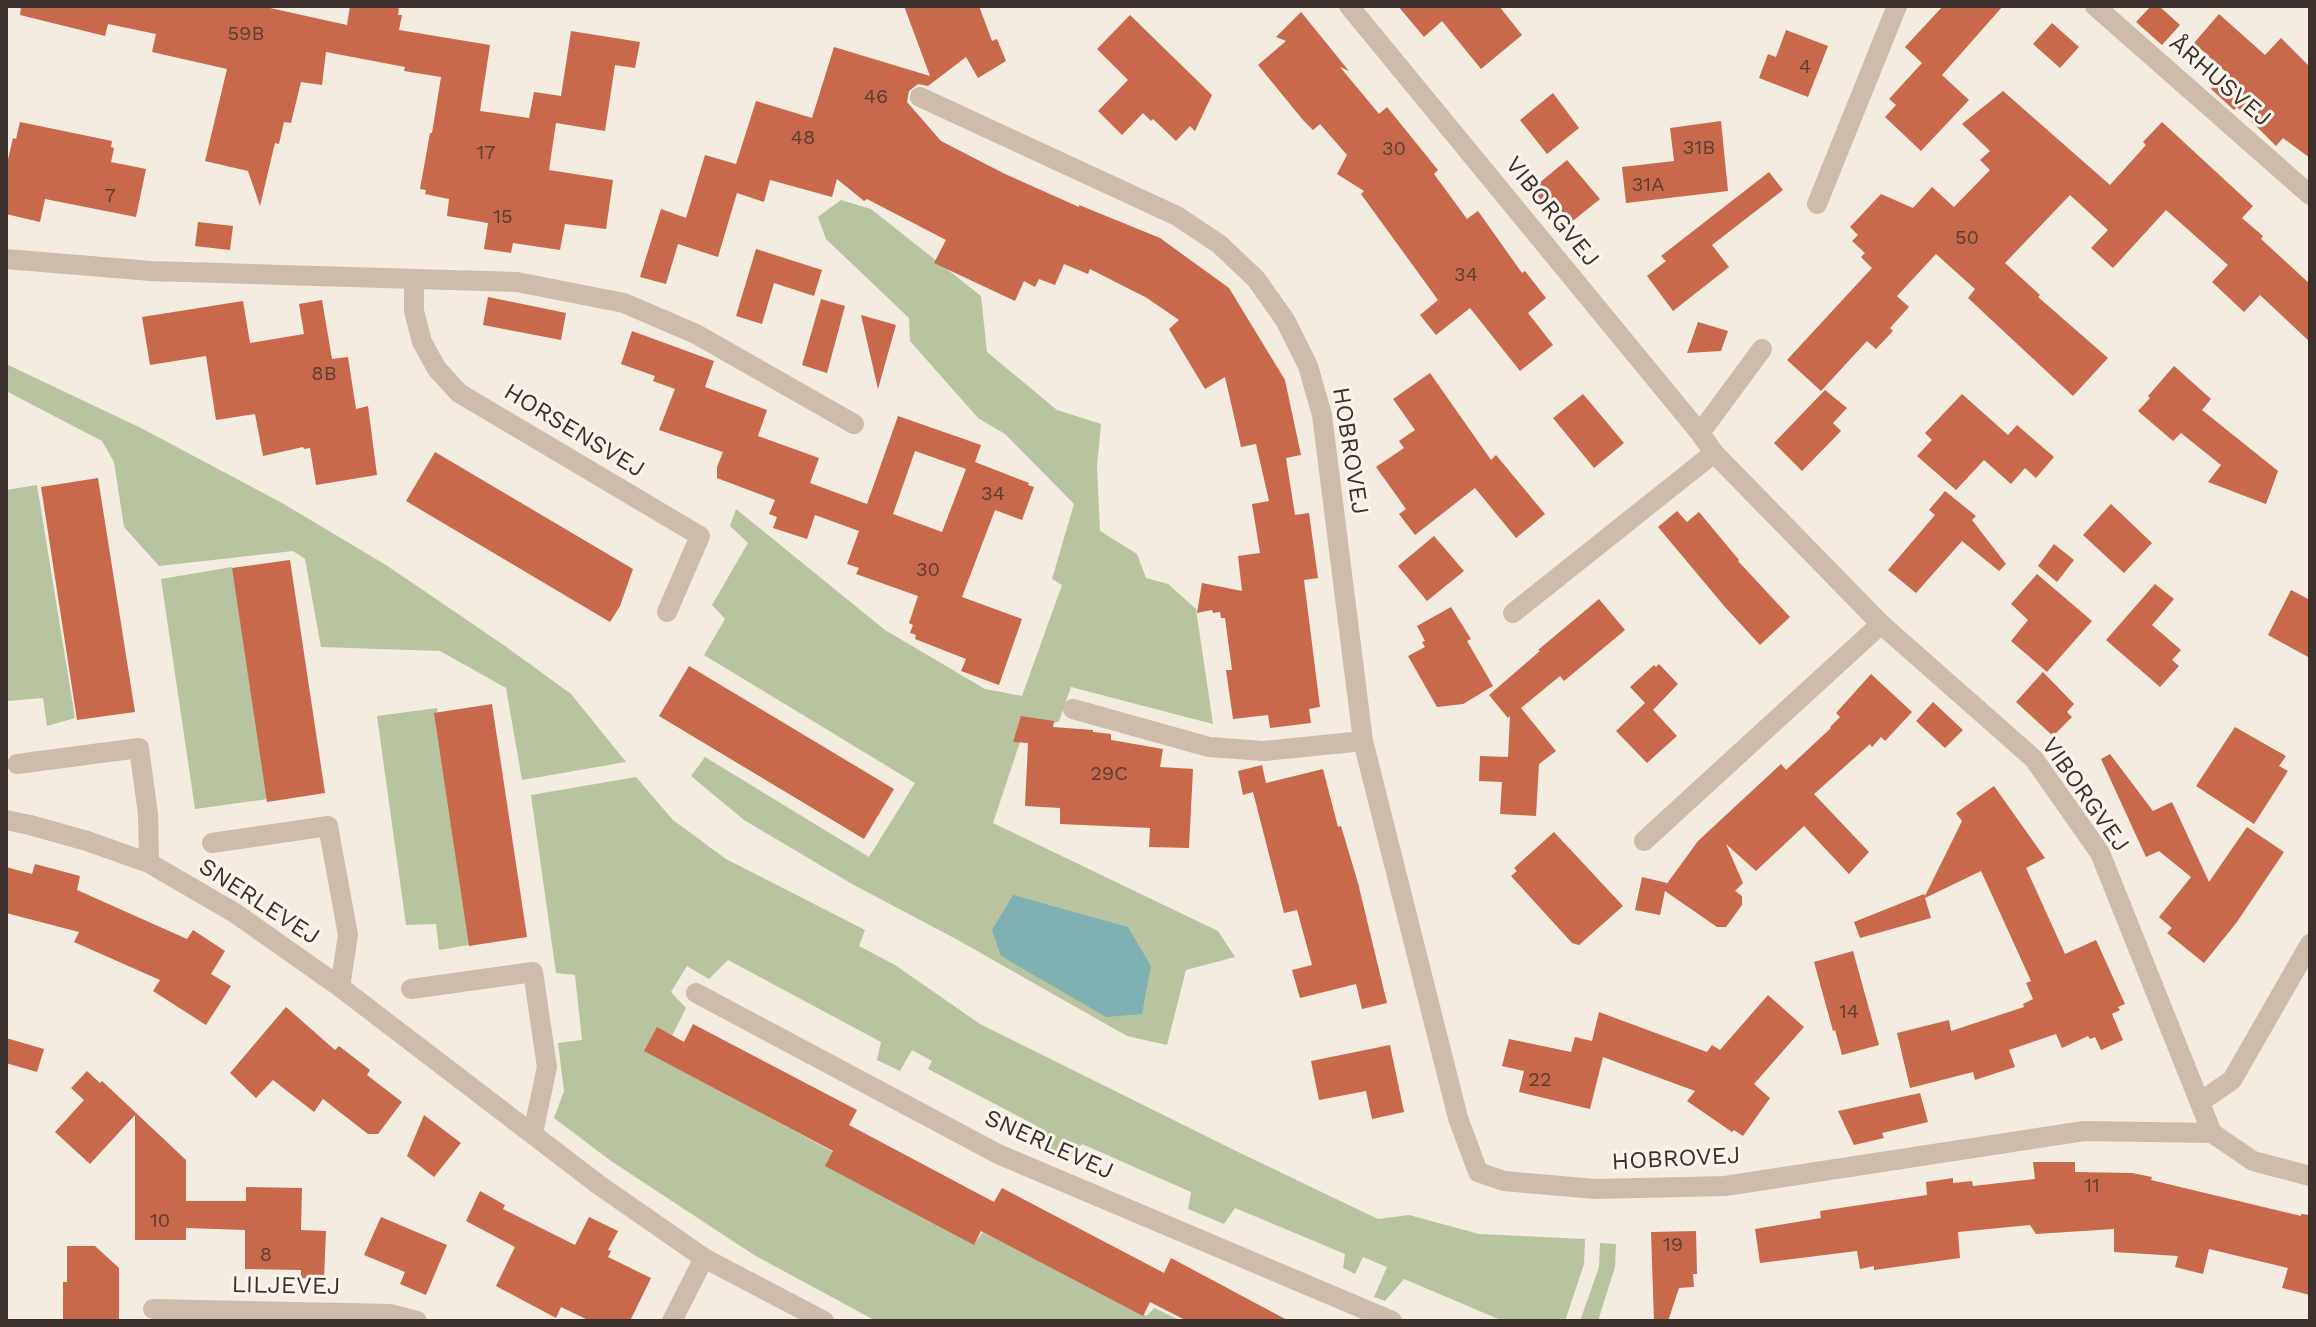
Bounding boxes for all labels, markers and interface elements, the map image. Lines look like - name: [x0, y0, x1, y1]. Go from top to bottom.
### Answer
- house number: 59B: [227, 22, 265, 46]
- street label: ÅRHUSVEJ: [2163, 29, 2277, 133]
- house number: 4: [1799, 55, 1811, 79]
- house number: 46: [864, 85, 888, 109]
- house number: 48: [791, 126, 815, 150]
- house number: 31B: [1683, 136, 1715, 160]
- house number: 30: [1382, 137, 1406, 161]
- house number: 17: [476, 141, 496, 165]
- street label: VIBORGVEJ: [1499, 151, 1605, 273]
- house number: 31A: [1632, 173, 1664, 197]
- house number: 7: [104, 184, 116, 208]
- house number: 15: [493, 205, 513, 229]
- house number: 50: [1955, 226, 1979, 250]
- house number: 34: [1454, 263, 1478, 287]
- house number: 8B: [311, 362, 337, 386]
- street label: HORSENSVEJ: [498, 378, 650, 484]
- street label: HOBROVEJ: [1326, 385, 1374, 517]
- house number: 34: [981, 482, 1005, 506]
- house number: 30: [916, 558, 940, 582]
- street label: VIBORGVEJ: [2035, 732, 2135, 858]
- house number: 29C: [1090, 762, 1128, 786]
- street label: SNERLEVEJ: [193, 852, 325, 952]
- house number: 14: [1839, 1000, 1859, 1024]
- house number: 22: [1528, 1068, 1552, 1092]
- street label: SNERLEVEJ: [980, 1104, 1118, 1186]
- street label: HOBROVEJ: [1611, 1141, 1741, 1177]
- house number: 11: [2084, 1174, 2100, 1198]
- house number: 10: [150, 1209, 170, 1233]
- house number: 19: [1663, 1233, 1683, 1257]
- house number: 8: [260, 1243, 272, 1267]
- street label: LILJEVEJ: [231, 1271, 341, 1301]

